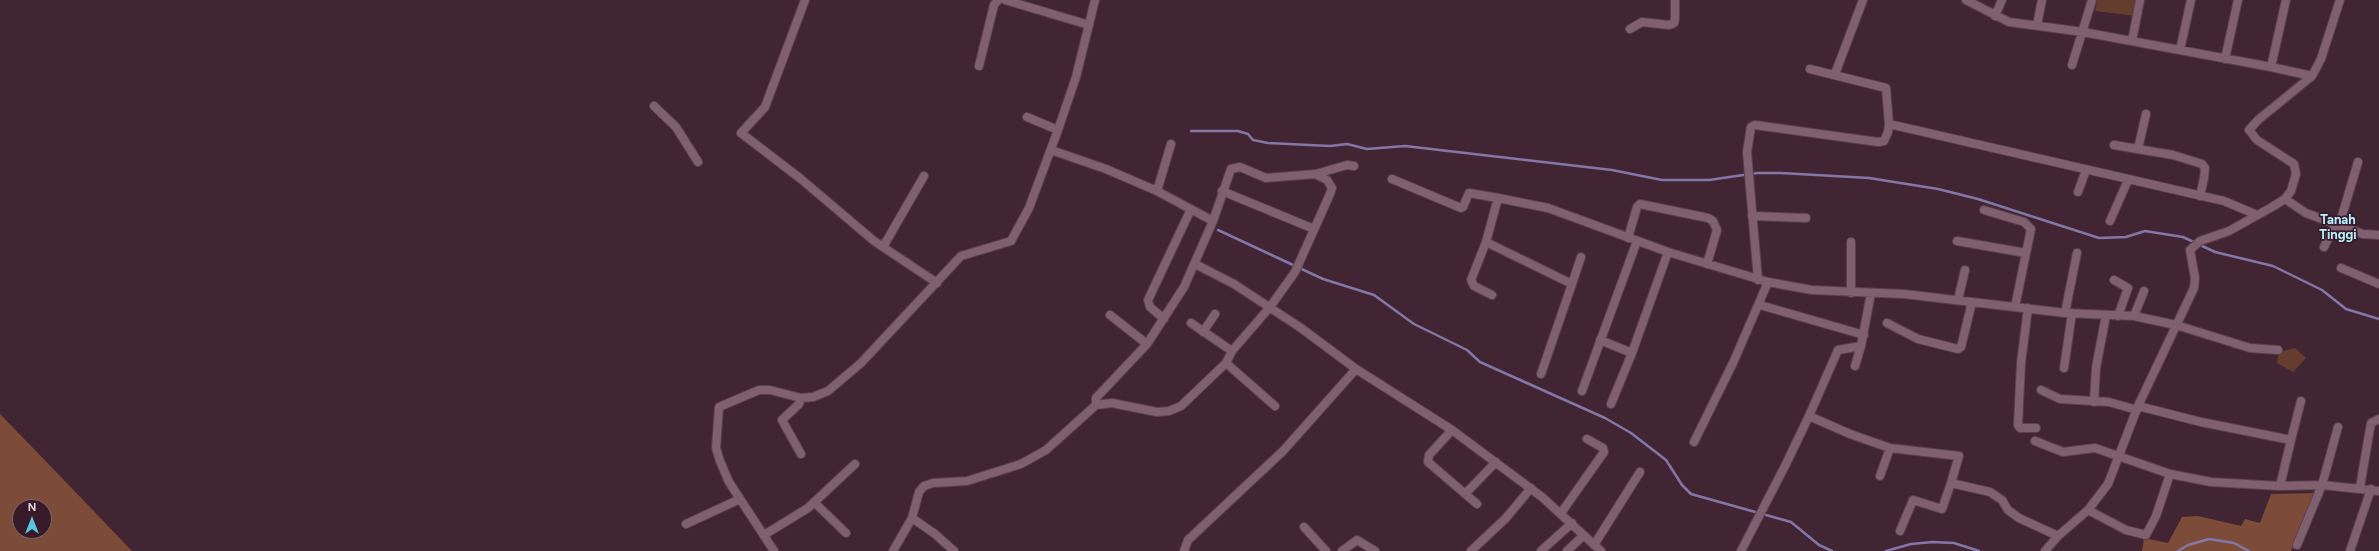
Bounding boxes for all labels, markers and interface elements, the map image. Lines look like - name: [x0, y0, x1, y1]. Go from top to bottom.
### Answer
- district label: Tanah Tinggi: [2319, 212, 2357, 243]
- north arrow: [12, 499, 52, 539]
- text: N: [28, 501, 36, 514]

